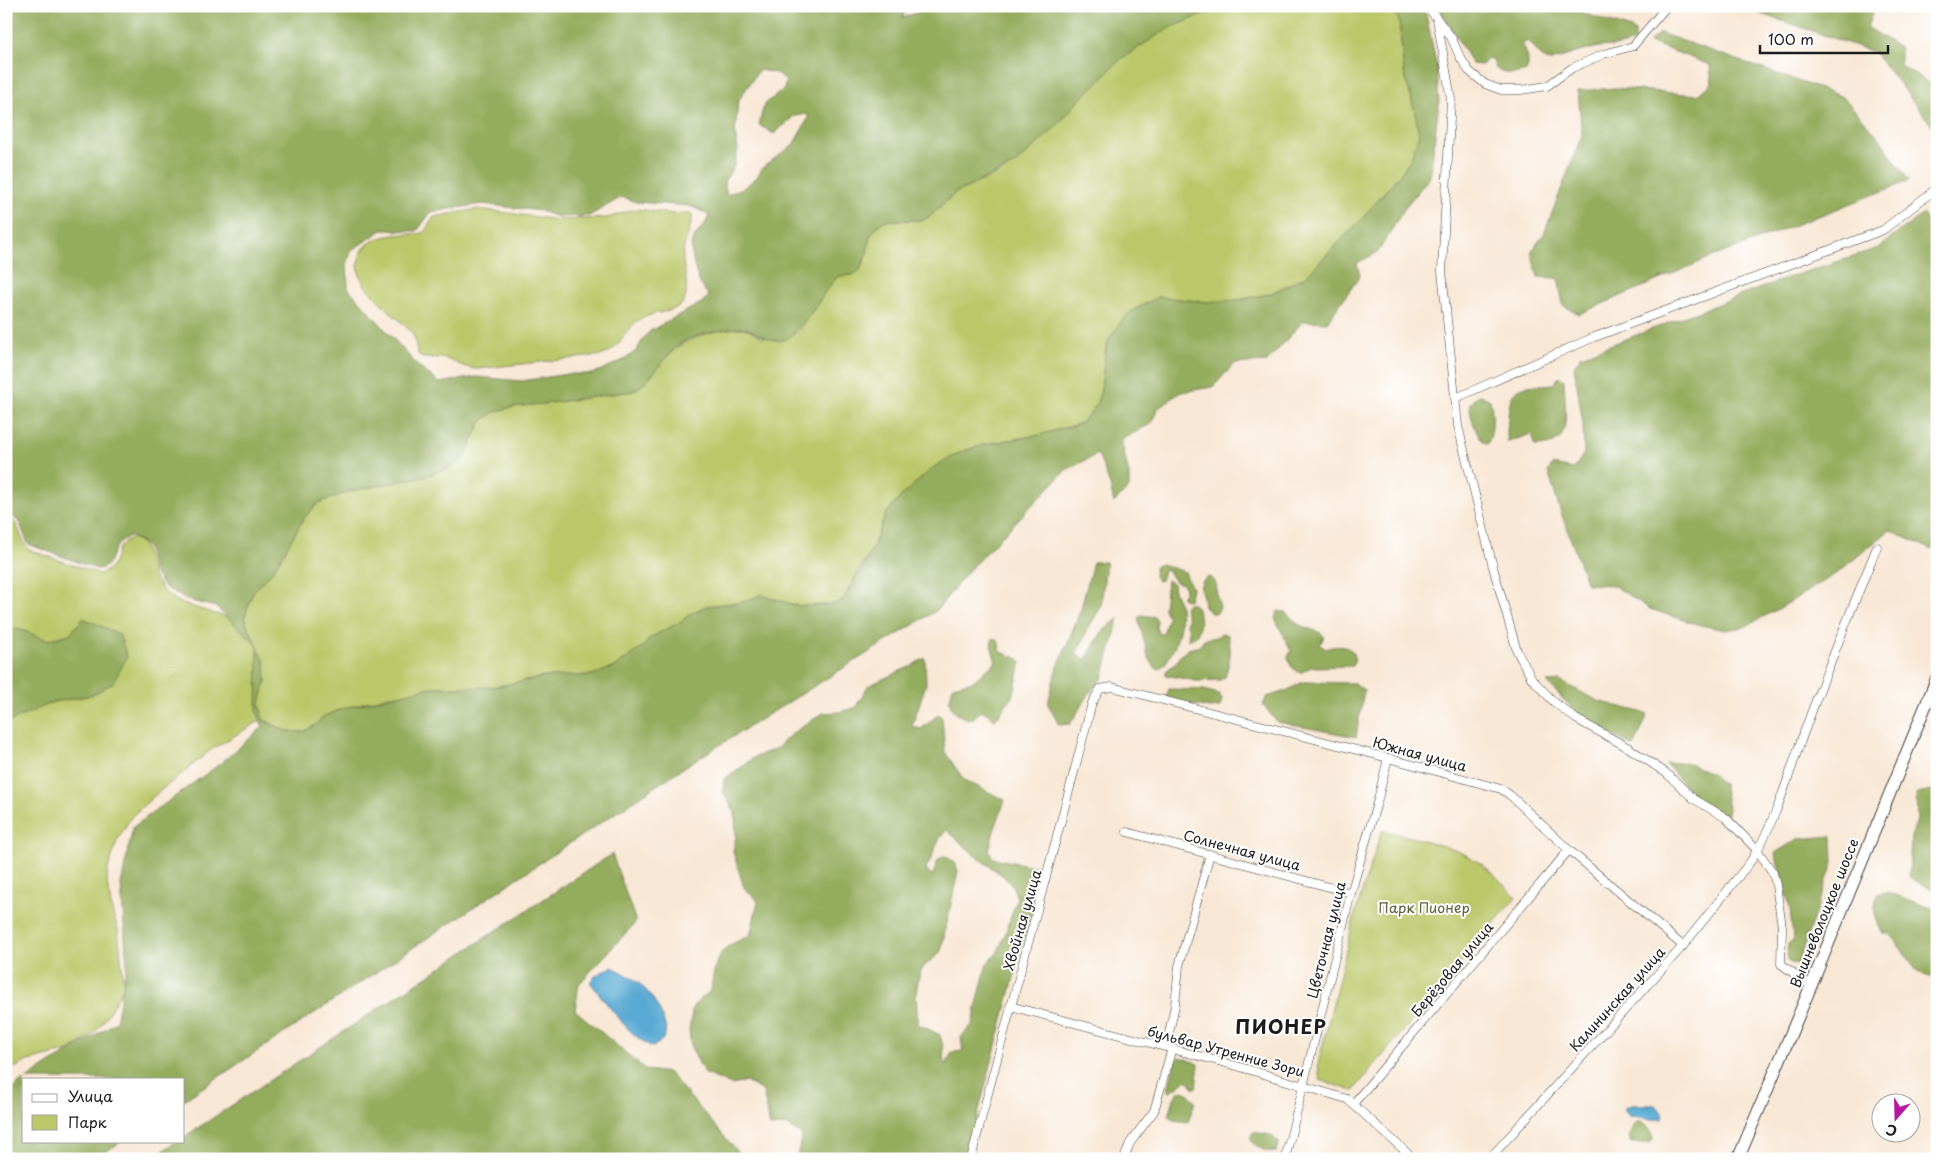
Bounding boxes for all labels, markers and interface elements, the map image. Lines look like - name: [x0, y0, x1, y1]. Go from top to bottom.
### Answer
- scale bar: [1760, 22, 1888, 54]
- text: 100 m: [1768, 27, 1814, 50]
- street label: Южная улица: [1371, 731, 1469, 777]
- street label: Солнечная улица: [1181, 824, 1303, 876]
- street label: Вышневолоцкое шоссе: [1784, 835, 1864, 991]
- street label: Хвойная улица: [998, 867, 1046, 973]
- street label: Цветочная улица: [1301, 879, 1351, 1001]
- park label: Парк Пионер: [1378, 897, 1470, 918]
- street label: Берёзовая улица: [1406, 917, 1498, 1021]
- street label: Калининская улица: [1564, 942, 1670, 1056]
- district label: ПИОНЕР: [1235, 1012, 1327, 1040]
- street label: бульвар Утренние Зори: [1145, 1020, 1307, 1082]
- legend: [22, 1078, 185, 1142]
- text: Улица: [68, 1084, 113, 1107]
- north arrow: [1870, 1092, 1920, 1142]
- text: Парк: [68, 1110, 107, 1133]
- text: С: [1883, 1119, 1900, 1142]

